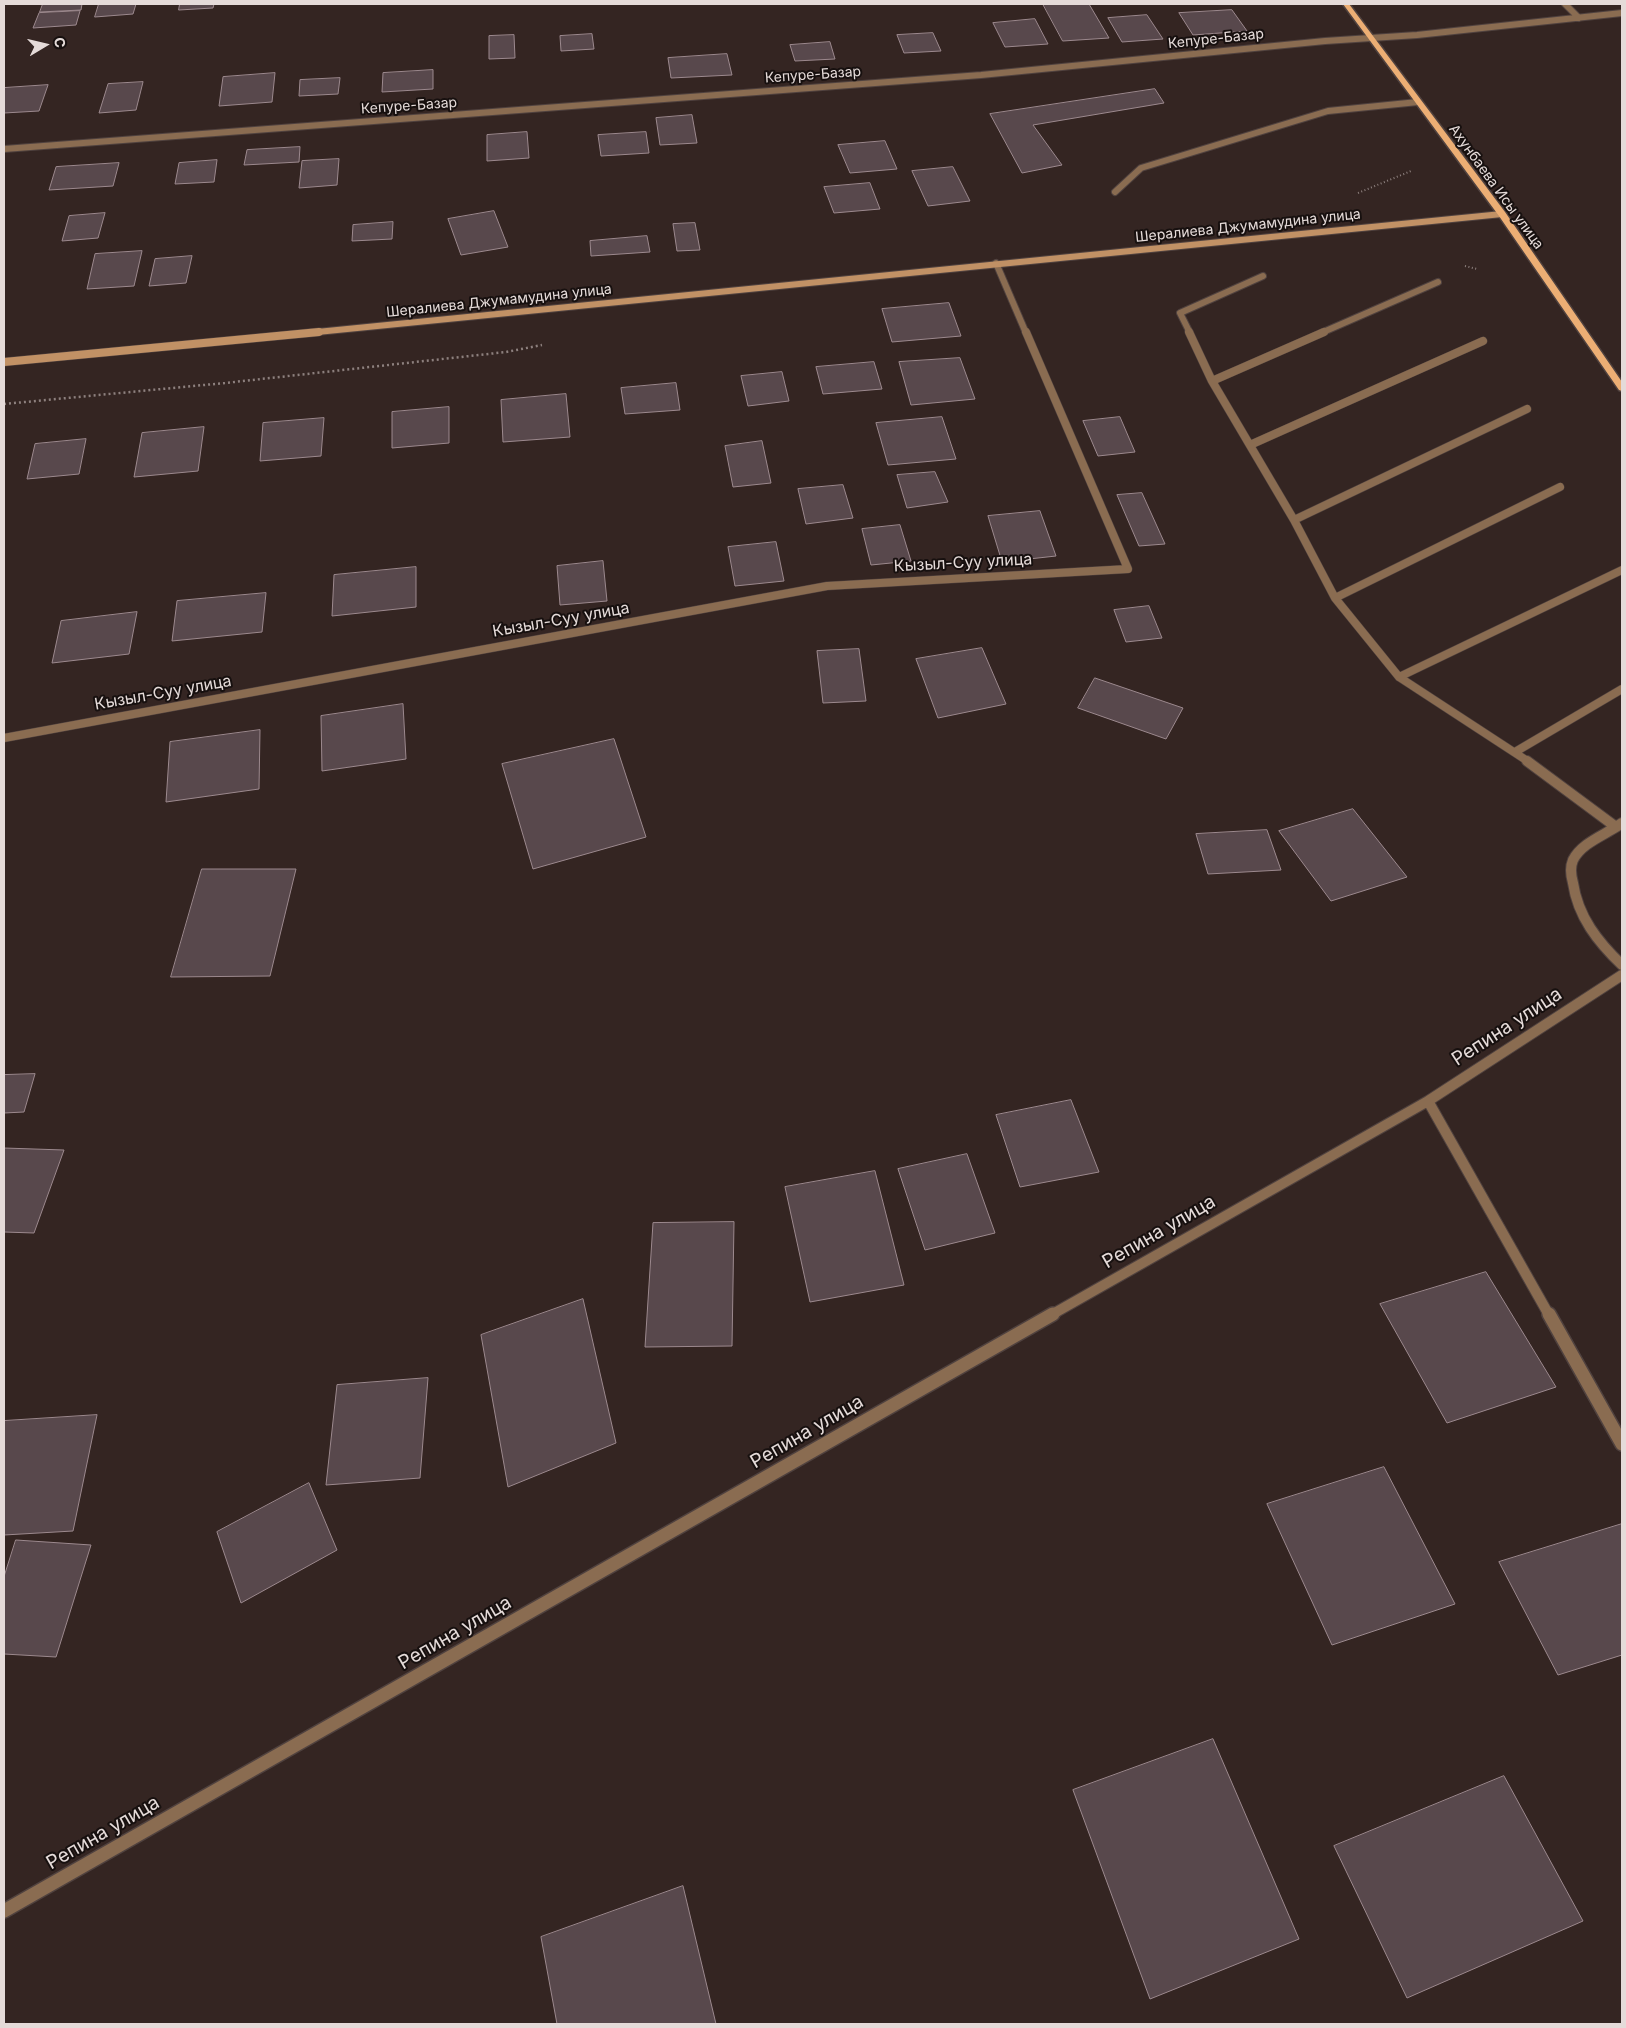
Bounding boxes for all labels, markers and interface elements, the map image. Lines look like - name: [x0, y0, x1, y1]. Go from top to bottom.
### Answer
- north arrow: [20, 20, 70, 70]
- street label: Кепуре-Базар: [1167, 26, 1265, 52]
- text: С: [51, 36, 70, 49]
- street label: Кепуре-Базар: [764, 63, 862, 87]
- street label: Кепуре-Базар: [360, 94, 458, 118]
- street label: Ахунбаева Исы улица: [1445, 121, 1547, 253]
- street label: Шералиева Джумамудина улица: [1134, 206, 1362, 246]
- street label: Шералиева Джумамудина улица: [385, 281, 613, 321]
- street label: Кызыл-Суу улица: [893, 550, 1033, 576]
- street label: Кызыл-Суу улица: [491, 599, 631, 641]
- street label: Кызыл-Суу улица: [93, 672, 233, 714]
- street label: Репина улица: [1448, 983, 1566, 1071]
- street label: Репина улица: [1098, 1190, 1220, 1274]
- street label: Репина улица: [746, 1390, 868, 1474]
- street label: Репина улица: [394, 1591, 516, 1675]
- street label: Репина улица: [42, 1791, 164, 1875]

